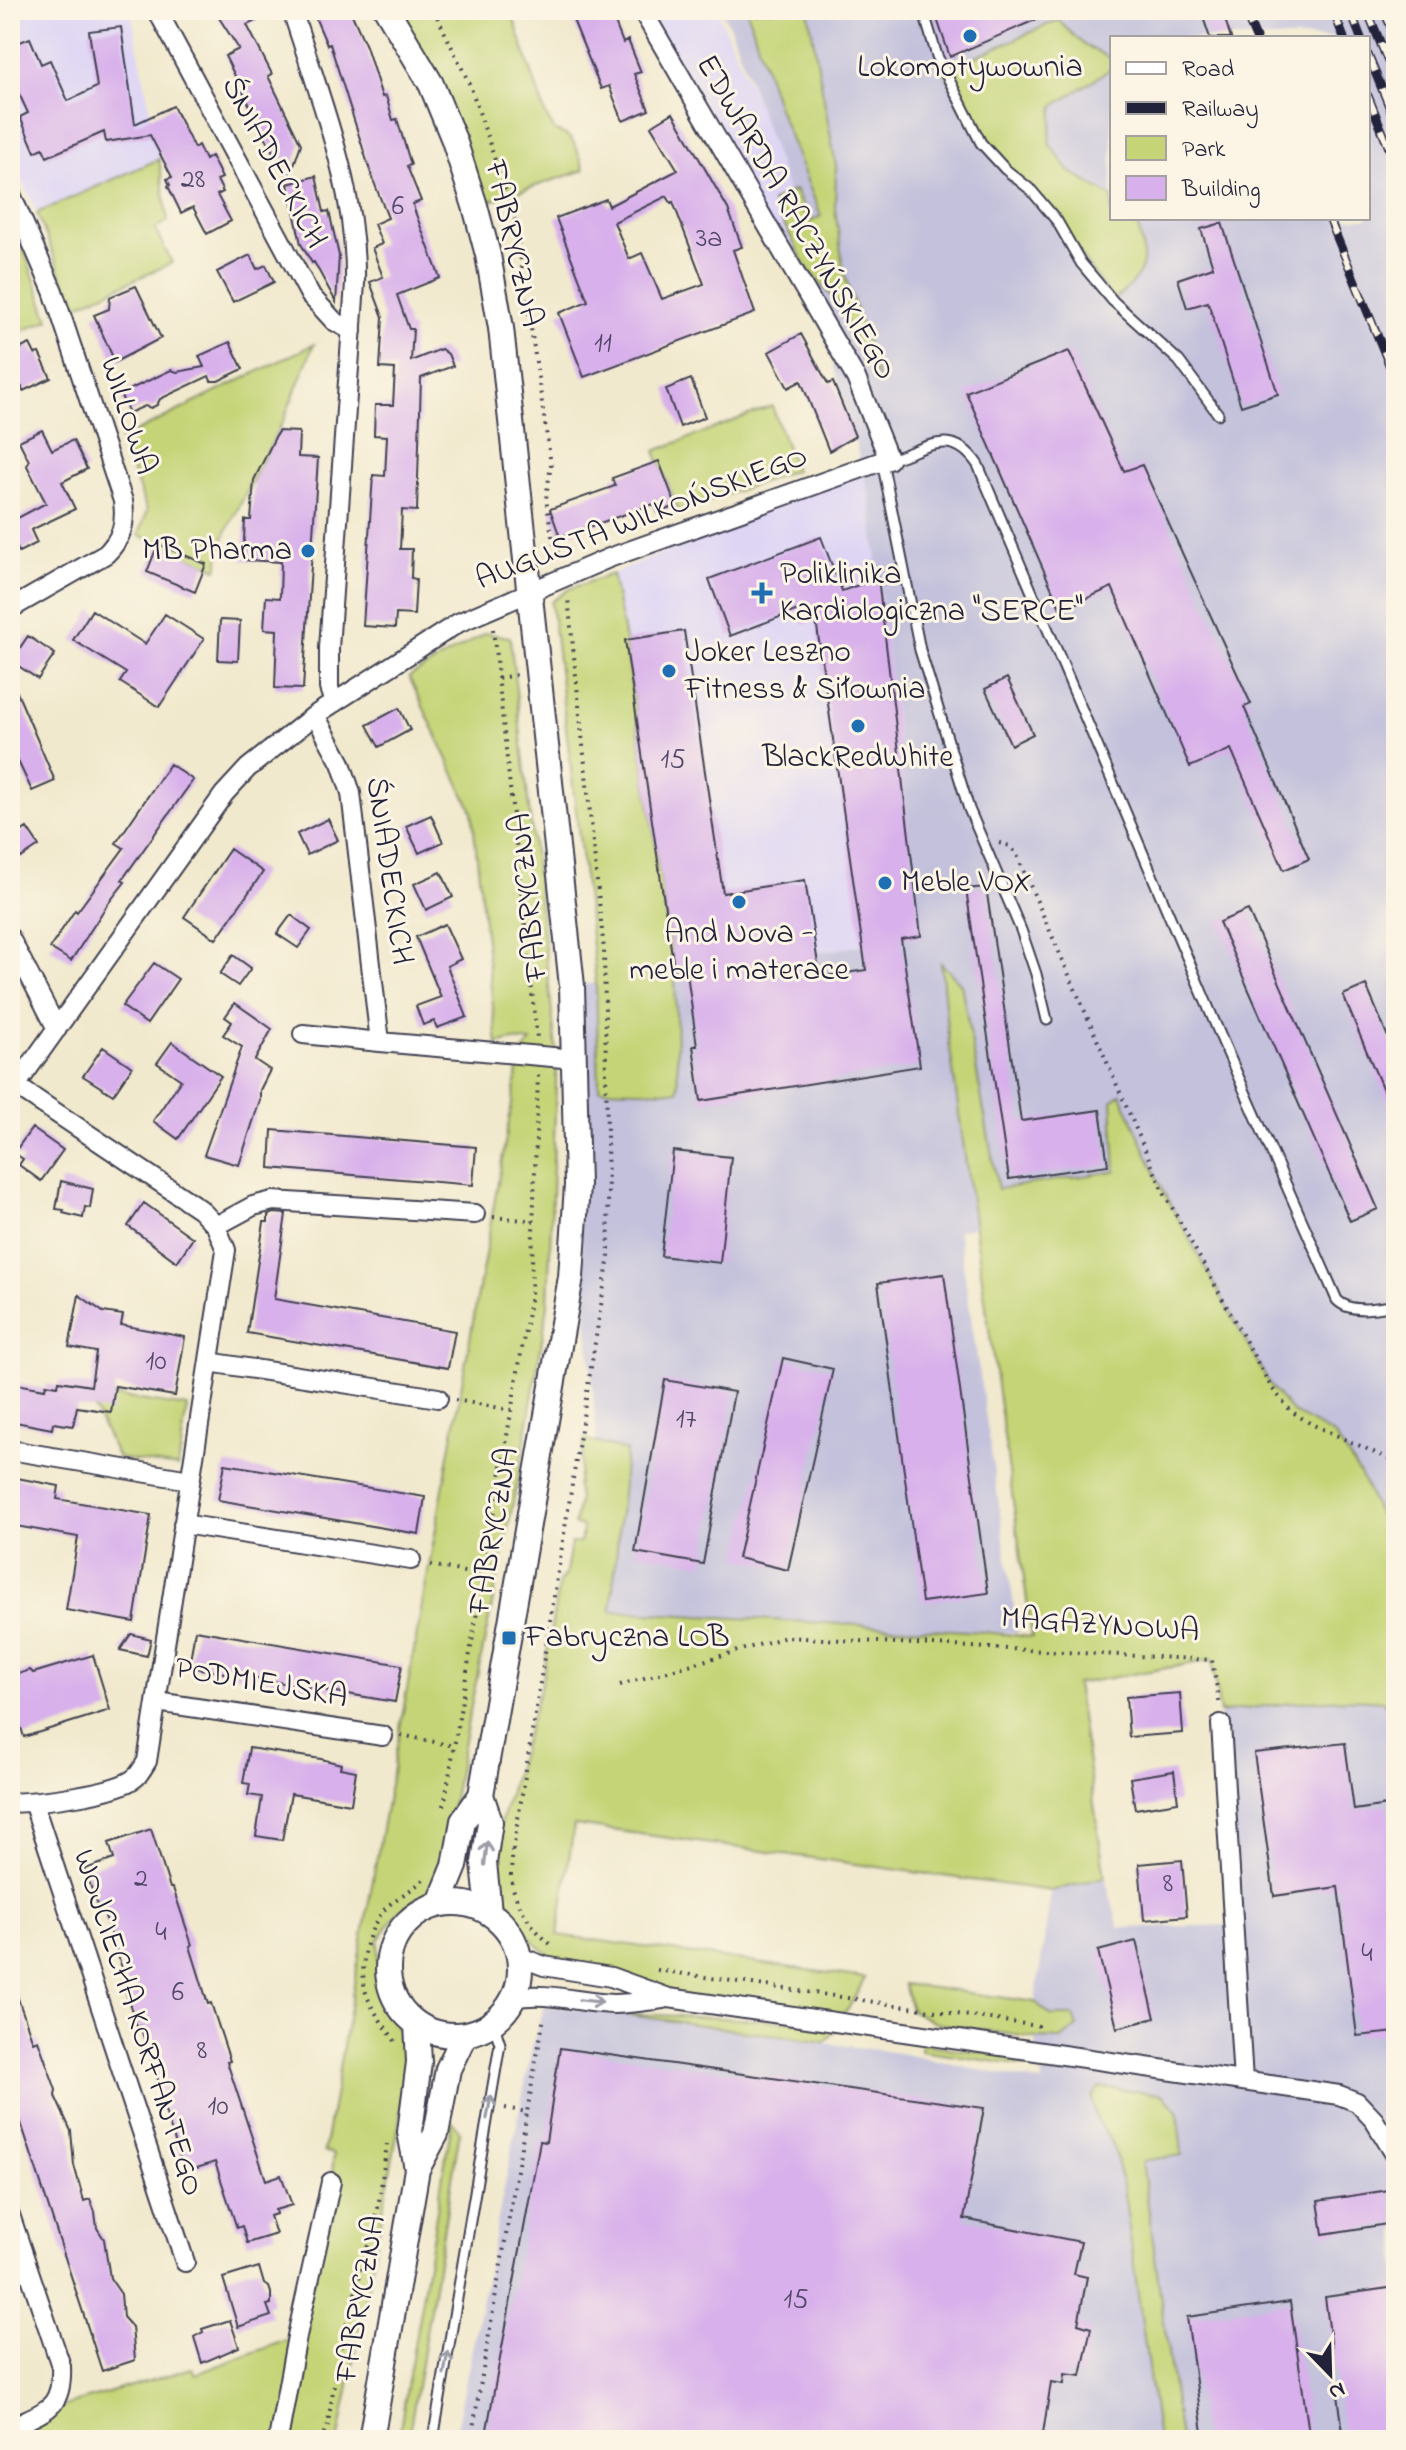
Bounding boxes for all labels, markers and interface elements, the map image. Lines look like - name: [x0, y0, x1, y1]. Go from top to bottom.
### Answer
- marker: Lokomotywownia: [961, 27, 979, 45]
- legend: [1110, 36, 1370, 220]
- place label: Lokomotywownia: [857, 45, 1083, 92]
- street label: EDWARDA RACZYŃSKIEGO: [682, 47, 908, 389]
- text: Road: [1182, 53, 1235, 88]
- street label: ŚNIADECKICH: [208, 69, 338, 257]
- text: Railway: [1182, 93, 1259, 129]
- text: Park: [1182, 133, 1226, 168]
- street label: FABRYCZNA: [470, 155, 554, 332]
- house number: 28: [181, 160, 205, 201]
- text: Building: [1181, 173, 1261, 208]
- house number: 6: [392, 187, 404, 228]
- house number: 3a: [696, 219, 722, 260]
- house number: 11: [594, 324, 612, 365]
- street label: WILLOWA: [86, 351, 168, 481]
- street label: AUGUSTA WILKOŃSKIEGO: [469, 434, 815, 604]
- place label: MB Pharma: [142, 528, 292, 575]
- marker: MB Pharma: [299, 542, 317, 560]
- place label: Poliklinika Kardiologiczna "SERCE": [780, 552, 1083, 636]
- marker: Poliklinika Kardiologiczna "SERCE": [751, 582, 773, 604]
- place label: Joker Leszno Fitness & Siłownia: [684, 630, 926, 714]
- marker: Joker Leszno Fitness & Siłownia: [660, 662, 678, 680]
- marker: BlackRedWhite: [849, 717, 867, 735]
- place label: BlackRedWhite: [761, 735, 954, 782]
- house number: 15: [661, 740, 685, 781]
- street label: ŚNIADECKICH: [352, 774, 424, 968]
- street label: FABRYCZNA: [498, 810, 562, 985]
- place label: Meble VOX: [901, 860, 1032, 907]
- marker: Meble VOX: [876, 874, 894, 892]
- marker: And Nova - meble i materace: [730, 893, 748, 911]
- place label: And Nova - meble i materace: [629, 911, 849, 995]
- house number: 10: [145, 1342, 167, 1383]
- house number: 17: [676, 1400, 697, 1441]
- street label: FABRYCZNA: [457, 1444, 533, 1619]
- street label: MAGAZYNOWA: [999, 1596, 1201, 1656]
- place label: Fabryczna LOB: [524, 1615, 729, 1662]
- marker: Fabryczna LOB: [500, 1629, 518, 1647]
- street label: PODMIEJSKA: [171, 1646, 351, 1722]
- one-way arrow: [478, 1840, 493, 1867]
- street label: WOJCIECHA KORFANTEGO: [59, 1844, 215, 2202]
- house number: 2: [134, 1859, 148, 1900]
- house number: 8: [1163, 1864, 1173, 1905]
- house number: 4: [155, 1913, 167, 1954]
- house number: 4: [1361, 1934, 1373, 1975]
- house number: 6: [172, 1973, 184, 2014]
- one-way arrow: [577, 1994, 604, 2009]
- house number: 8: [197, 2031, 207, 2072]
- house number: 10: [207, 2087, 229, 2128]
- one-way arrow: [483, 2095, 498, 2120]
- street label: FABRYCZNA: [324, 2212, 400, 2387]
- house number: 15: [784, 2280, 808, 2321]
- north arrow: [1290, 2334, 1370, 2414]
- one-way arrow: [439, 2351, 454, 2376]
- text: N: [1324, 2372, 1350, 2407]

